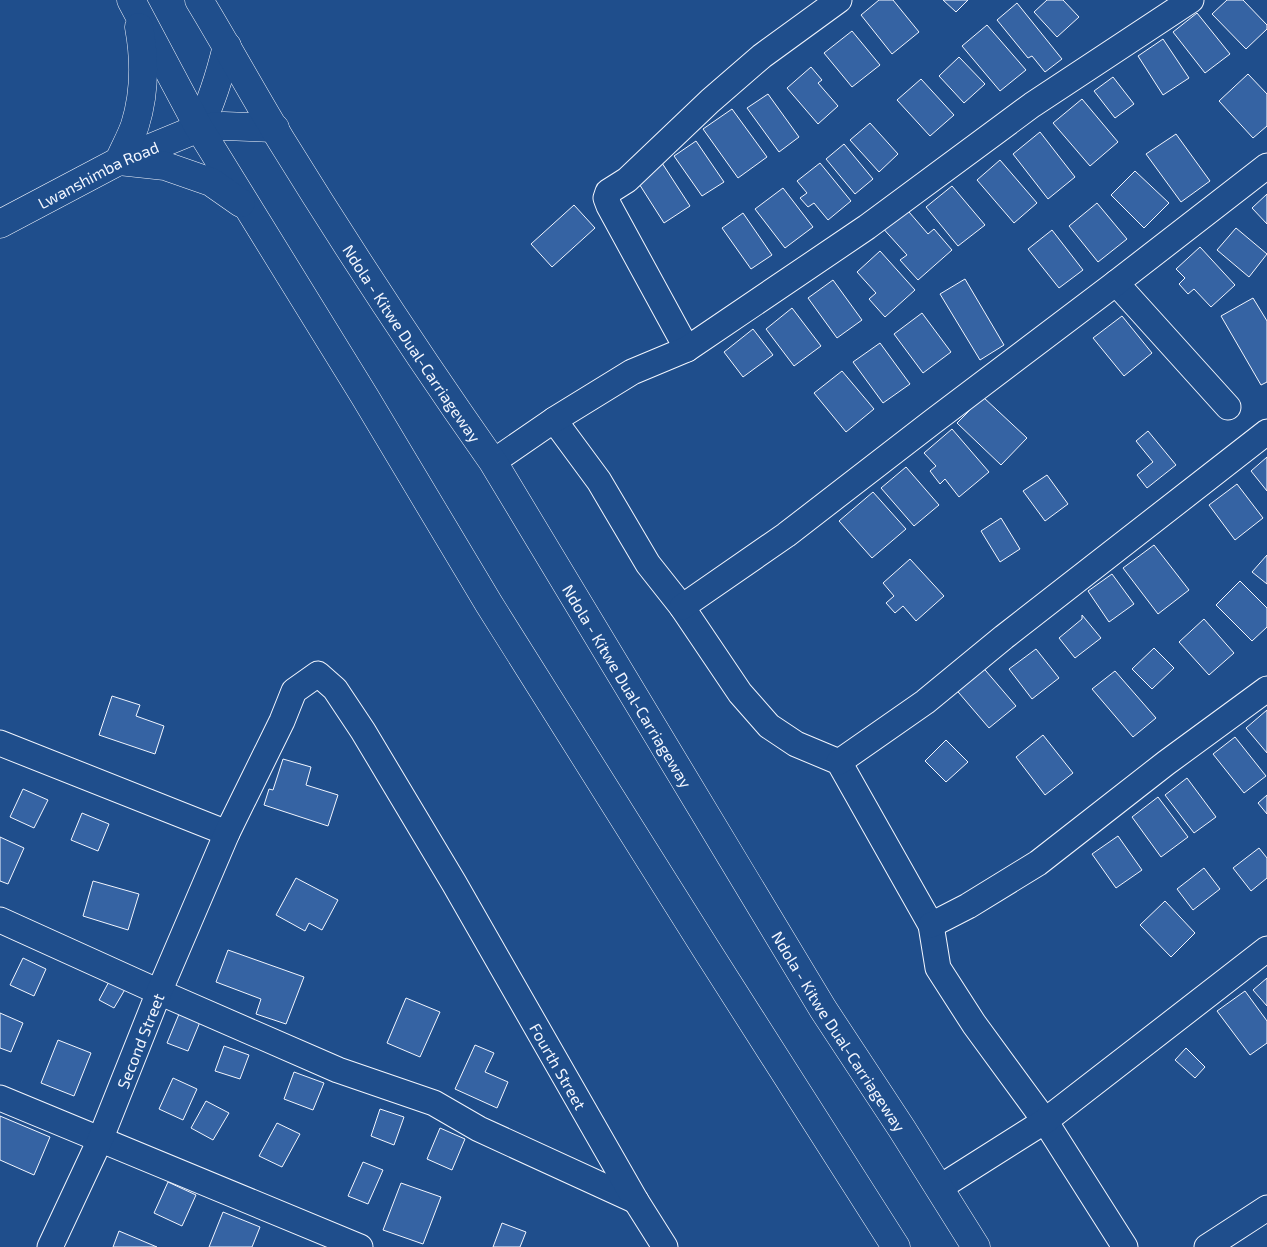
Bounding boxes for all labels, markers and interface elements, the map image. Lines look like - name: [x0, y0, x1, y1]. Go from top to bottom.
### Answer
- street label: Lwanshimba Road: [34, 136, 161, 212]
- street label: Ndola - Kitwe Dual-Carriageway: [340, 240, 486, 446]
- street label: Ndola - Kitwe Dual-Carriageway: [559, 581, 697, 791]
- street label: Ndola - Kitwe Dual-Carriageway: [769, 927, 911, 1135]
- street label: Second Street: [112, 990, 167, 1091]
- street label: Fourth Street: [527, 1019, 591, 1113]

